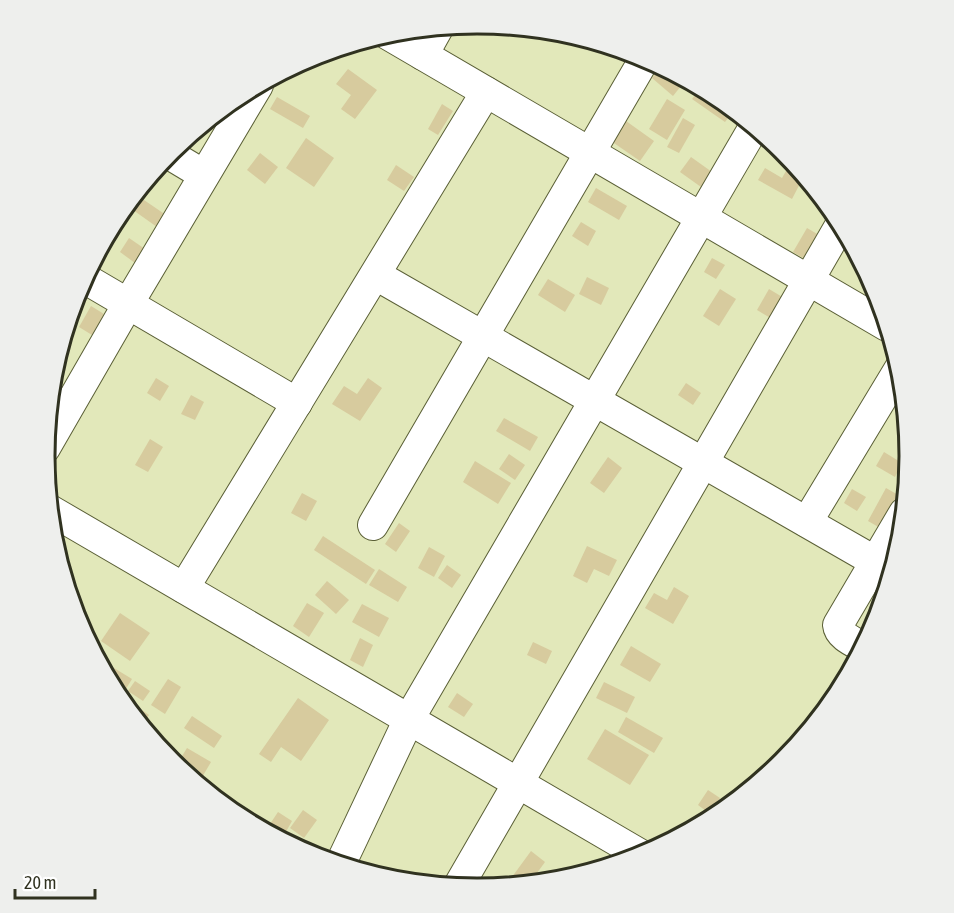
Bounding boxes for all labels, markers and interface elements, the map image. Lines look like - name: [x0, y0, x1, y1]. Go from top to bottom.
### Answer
- scale bar: [15, 862, 94, 900]
- text: 20 m: [24, 872, 56, 893]

